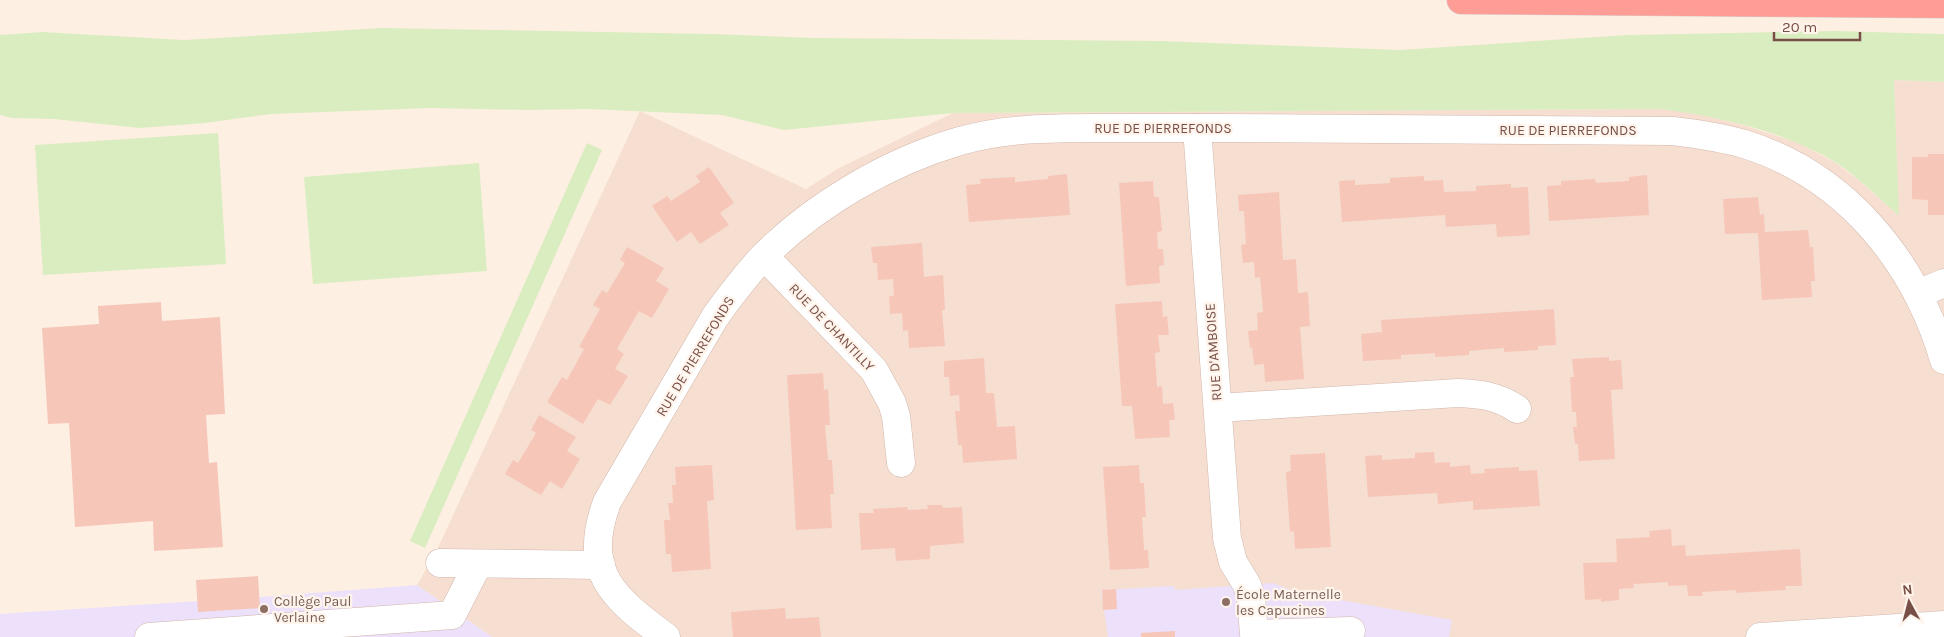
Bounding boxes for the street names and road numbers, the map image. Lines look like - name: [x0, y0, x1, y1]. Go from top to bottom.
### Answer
- street label: RUE DE PIERREFONDS: [1094, 120, 1232, 137]
- street label: RUE DE PIERREFONDS: [1499, 122, 1637, 139]
- street label: RUE DE CHANTILLY: [785, 280, 878, 375]
- street label: RUE DE PIERREFONDS: [653, 293, 738, 420]
- street label: RUE D'AMBOISE: [1202, 303, 1225, 401]

